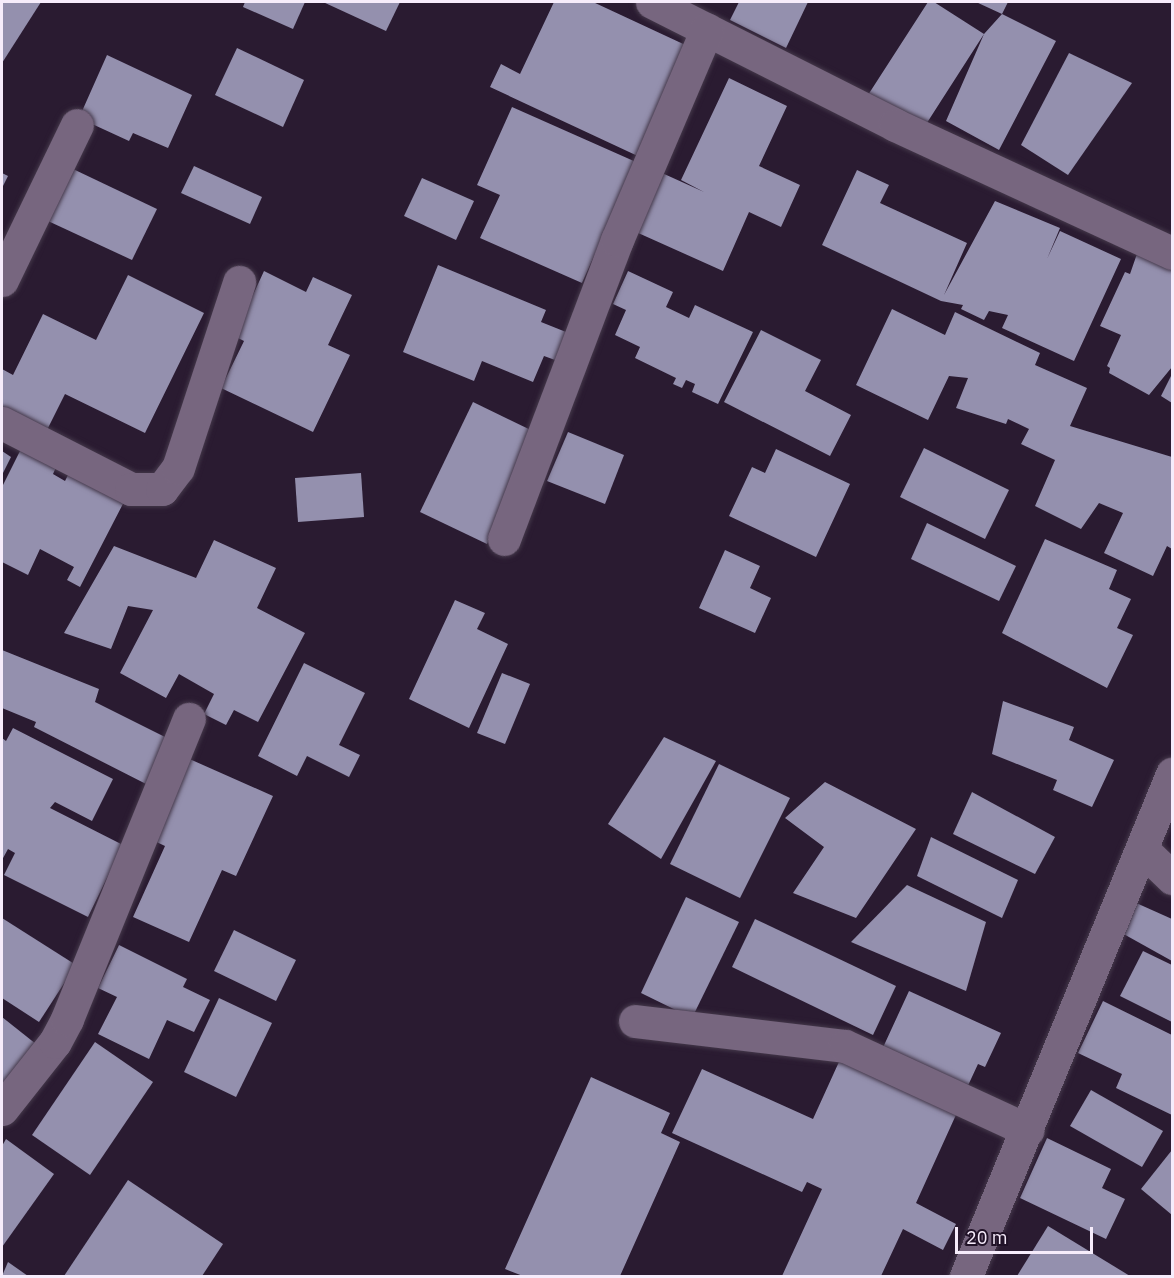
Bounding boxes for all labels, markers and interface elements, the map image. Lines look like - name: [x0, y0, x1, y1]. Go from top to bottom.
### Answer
- scale bar: [958, 1215, 1096, 1253]
- text: 20 m: [966, 1226, 1008, 1249]

